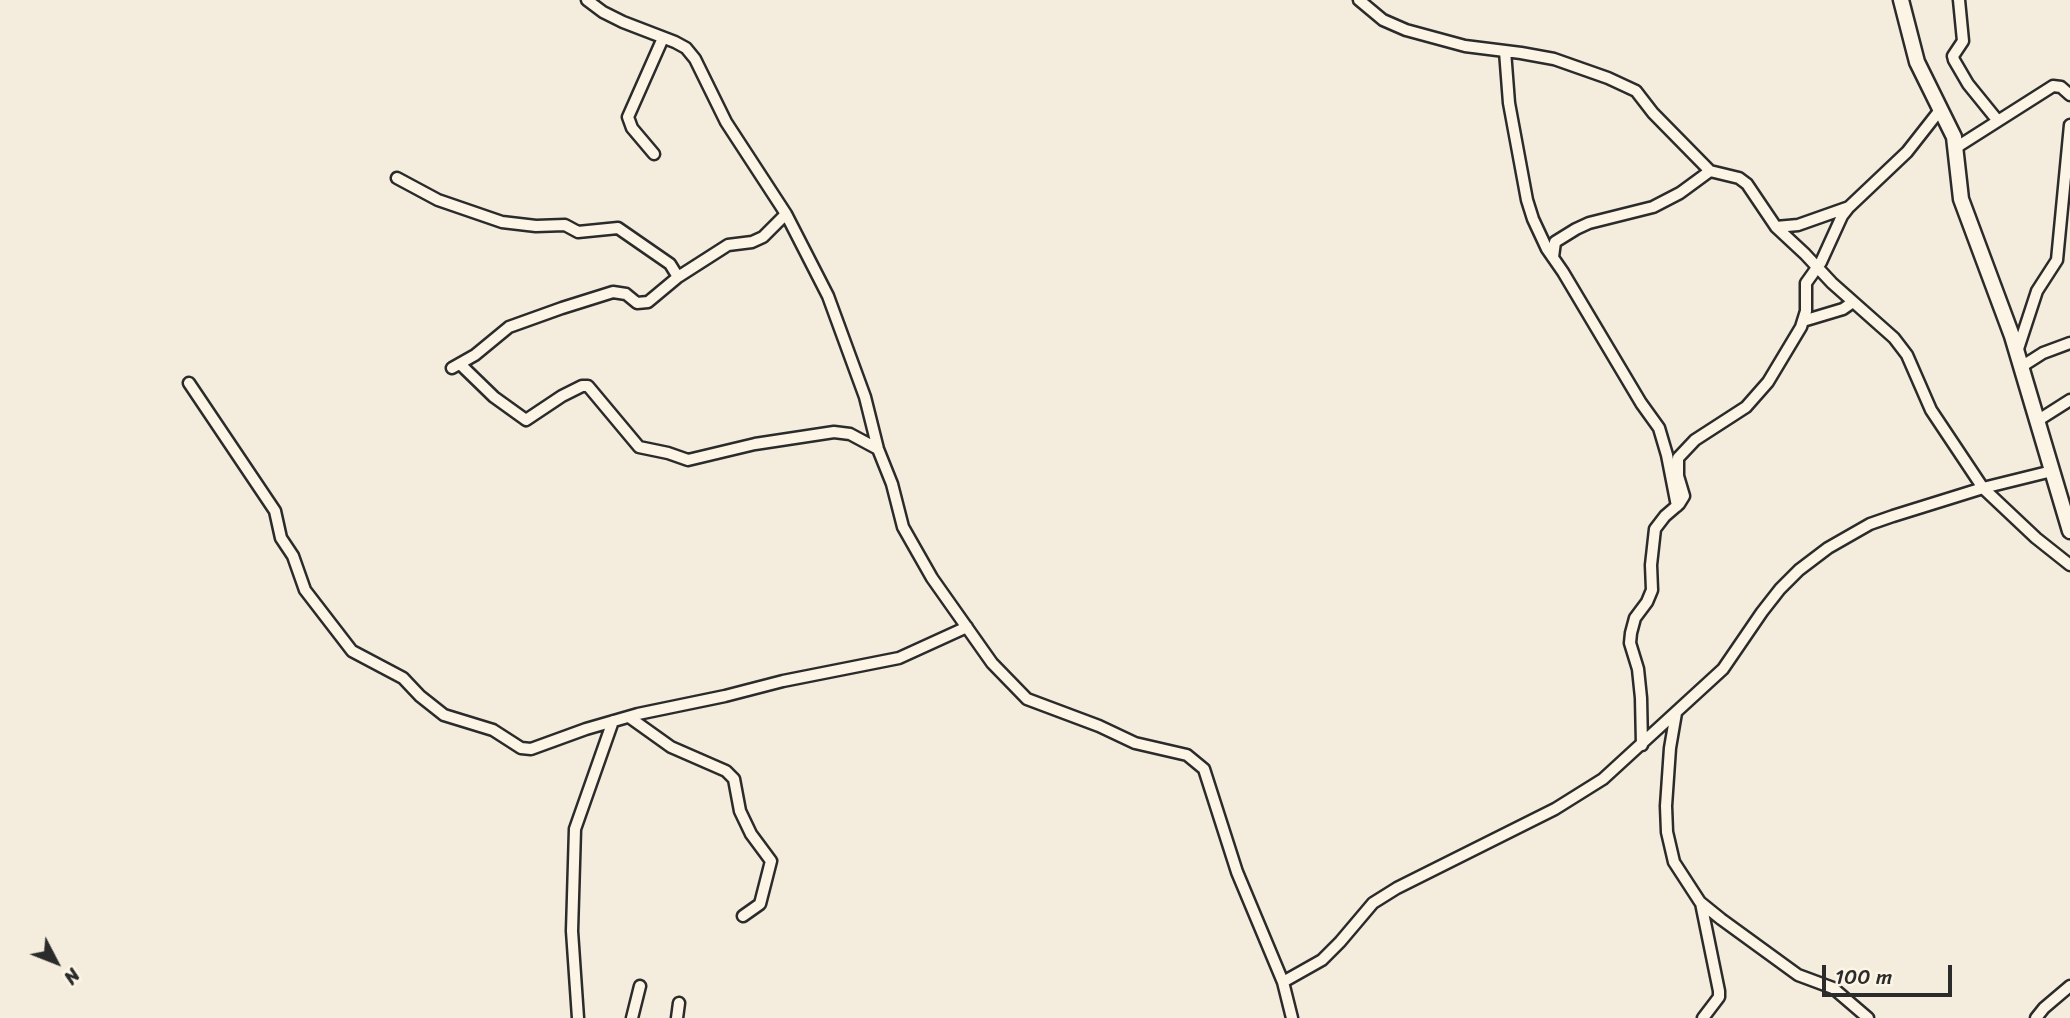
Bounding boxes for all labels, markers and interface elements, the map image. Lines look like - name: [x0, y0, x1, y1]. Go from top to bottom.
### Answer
- north arrow: [21, 927, 91, 997]
- scale bar: [1825, 951, 1954, 995]
- text: 100 m: [1835, 958, 1892, 996]
- text: N: [55, 960, 89, 992]

